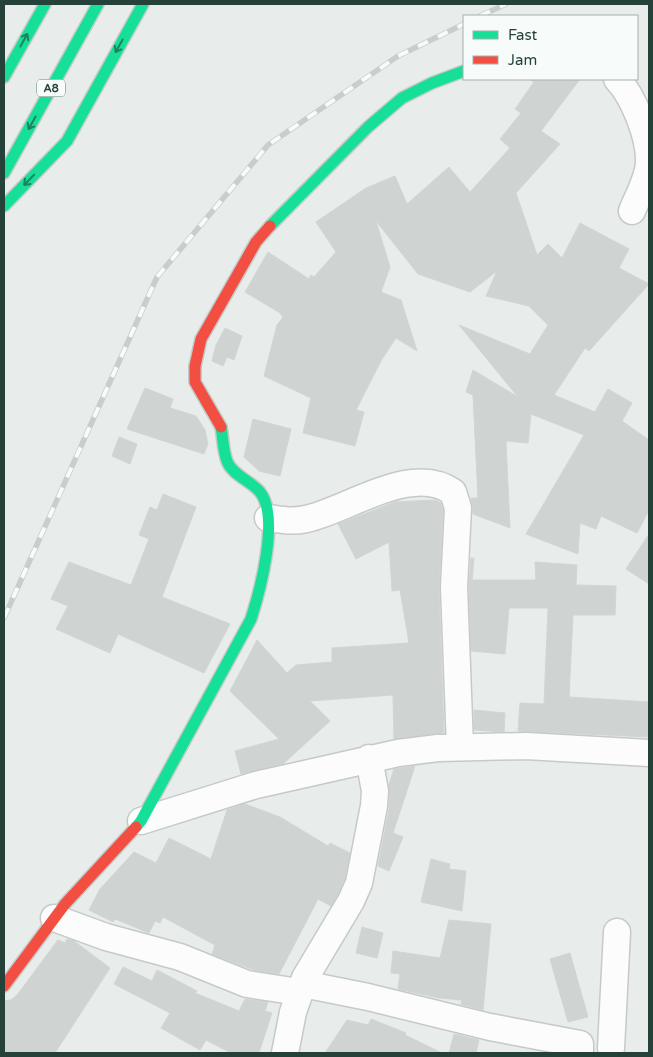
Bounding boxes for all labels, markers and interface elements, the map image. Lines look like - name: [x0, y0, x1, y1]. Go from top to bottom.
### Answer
- legend: [463, 15, 638, 80]
- text: Fast: [508, 26, 538, 44]
- one-way arrow: [20, 34, 30, 48]
- one-way arrow: [114, 39, 124, 54]
- text: Jam: [508, 51, 537, 69]
- road number: A8: [37, 80, 65, 96]
- one-way arrow: [26, 115, 36, 129]
- one-way arrow: [23, 174, 35, 187]

